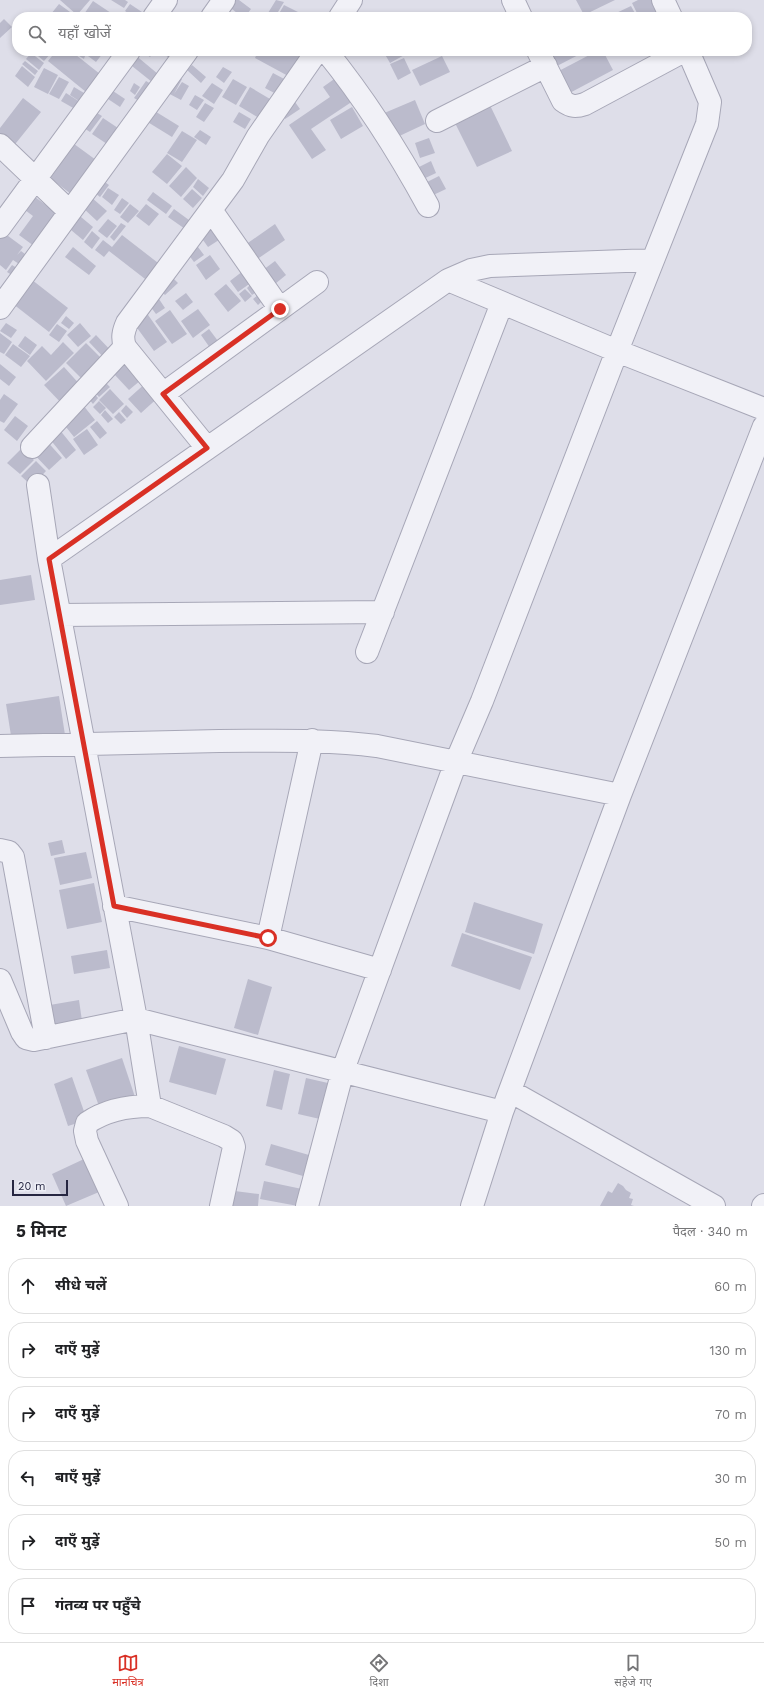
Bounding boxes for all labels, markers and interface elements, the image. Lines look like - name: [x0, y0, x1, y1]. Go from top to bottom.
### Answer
- search box: [12, 12, 752, 56]
- icon: search: [26, 23, 48, 45]
- text: यहाँ खोजें: [58, 24, 111, 42]
- route end: [271, 300, 289, 318]
- route start: [259, 929, 277, 947]
- scale bar: [12, 1178, 68, 1197]
- text: 20 m: [18, 1180, 46, 1193]
- text: 5 मिनट: [16, 1221, 66, 1241]
- text: पैदल · 340 m: [673, 1224, 748, 1239]
- icon: ahead: [17, 1275, 39, 1297]
- text: सीधे चलें: [55, 1276, 107, 1294]
- text: 60 m: [714, 1279, 747, 1294]
- icon: right: [17, 1339, 39, 1361]
- text: दाएँ मुड़ें: [55, 1340, 100, 1358]
- text: 130 m: [709, 1343, 747, 1358]
- icon: right: [17, 1403, 39, 1425]
- text: दाएँ मुड़ें: [55, 1404, 100, 1422]
- text: 70 m: [715, 1407, 747, 1422]
- icon: left: [17, 1467, 39, 1489]
- text: बाएँ मुड़ें: [55, 1468, 100, 1486]
- text: 30 m: [715, 1471, 747, 1486]
- icon: right: [17, 1531, 39, 1553]
- text: दाएँ मुड़ें: [55, 1532, 100, 1550]
- text: 50 m: [715, 1535, 747, 1550]
- icon: arrive: [17, 1595, 39, 1617]
- text: गंतव्य पर पहुँचे: [55, 1596, 141, 1614]
- tab: मानचित्र: [112, 1652, 144, 1690]
- tab: दिशा: [368, 1652, 390, 1690]
- tab: सहेजे गए: [614, 1652, 652, 1690]

